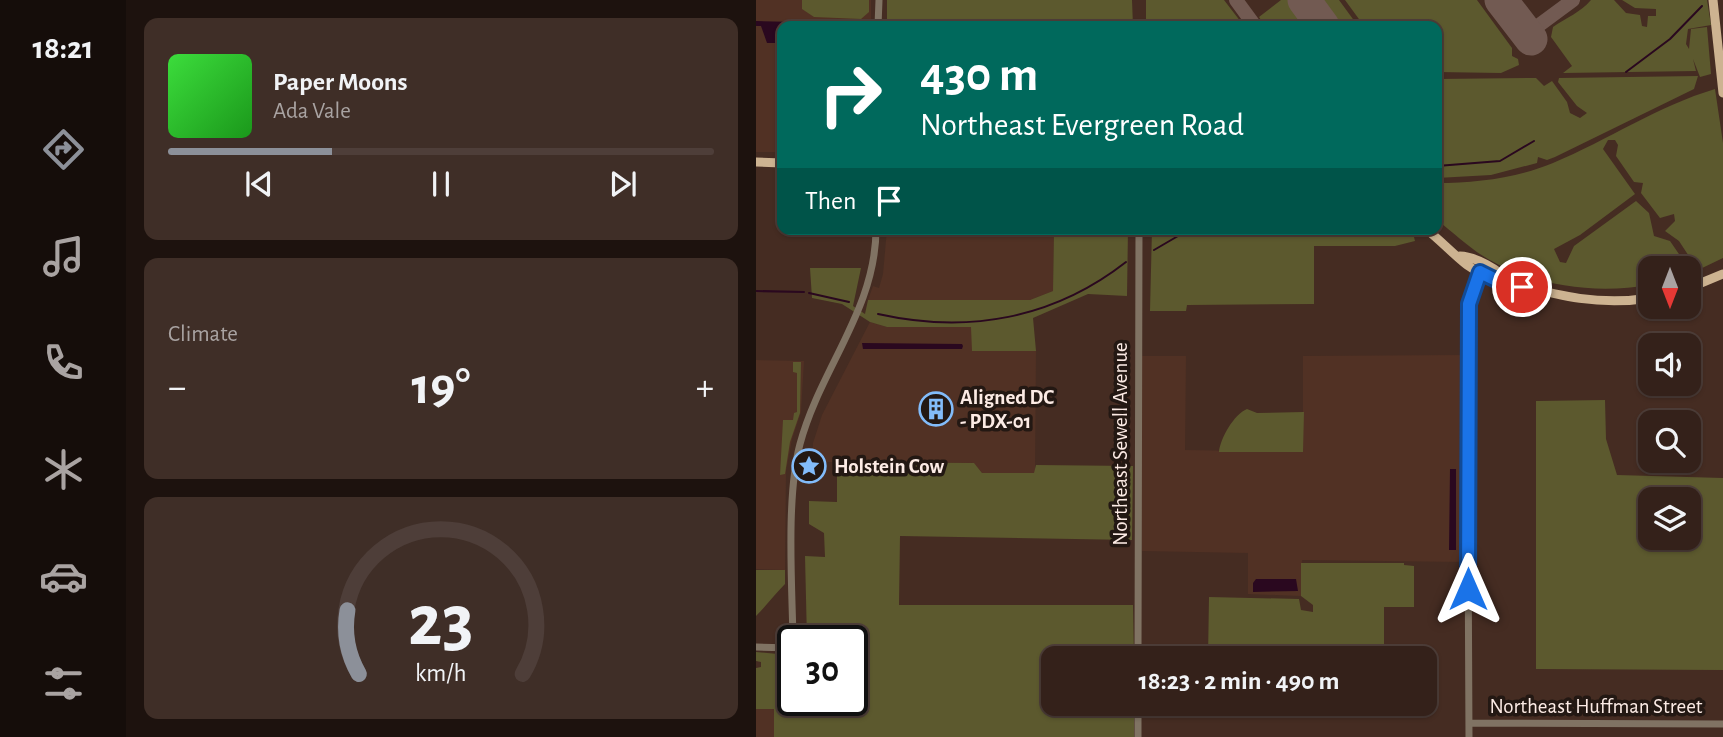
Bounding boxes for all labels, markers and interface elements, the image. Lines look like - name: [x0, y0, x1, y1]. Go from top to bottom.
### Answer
- text: 18:21: [32, 32, 94, 64]
- icon: right: [805, 49, 896, 140]
- text: 430 m: [920, 51, 1038, 100]
- text: Paper Moons: [273, 69, 408, 95]
- text: Ada Vale: [273, 100, 351, 123]
- text: Northeast Evergreen Road: [920, 109, 1244, 141]
- icon: directions: [39, 125, 88, 174]
- icon: previous: [240, 165, 278, 203]
- icon: pause: [422, 165, 460, 203]
- icon: next: [604, 165, 642, 203]
- icon: arrive: [870, 182, 908, 220]
- text: Then: [805, 188, 856, 214]
- icon: music: [39, 232, 88, 281]
- north arrow: [1638, 256, 1701, 318]
- map controls: [1638, 256, 1701, 550]
- pin: [1492, 257, 1552, 317]
- icon: arrive: [1503, 268, 1541, 306]
- text: Climate: [168, 323, 238, 346]
- button: sound: [1638, 333, 1701, 396]
- icon: phone: [39, 338, 88, 387]
- street label: Northeast Sewell Avenue: [1110, 342, 1131, 546]
- text: 19°: [411, 361, 471, 413]
- text: −: [168, 369, 186, 407]
- text: +: [696, 369, 714, 407]
- place label: Aligned DC - PDX-01: [960, 387, 1054, 432]
- building icon: Aligned DC - PDX-01: [917, 390, 955, 428]
- button: search: [1638, 410, 1701, 473]
- icon: climate: [39, 445, 88, 494]
- place icon: Holstein Cow: [790, 447, 828, 485]
- place label: Holstein Cow: [834, 456, 944, 477]
- button: layers: [1638, 487, 1701, 550]
- icon: car: [39, 552, 88, 601]
- position arrow: [1431, 552, 1505, 626]
- text: 23: [408, 587, 474, 660]
- speed limit sign: 30: [777, 625, 868, 716]
- icon: filters: [39, 659, 88, 708]
- text: km/h: [415, 661, 467, 686]
- text: 18:23 · 2 min · 490 m: [1139, 668, 1339, 694]
- street label: Northeast Huffman Street: [1489, 696, 1703, 717]

